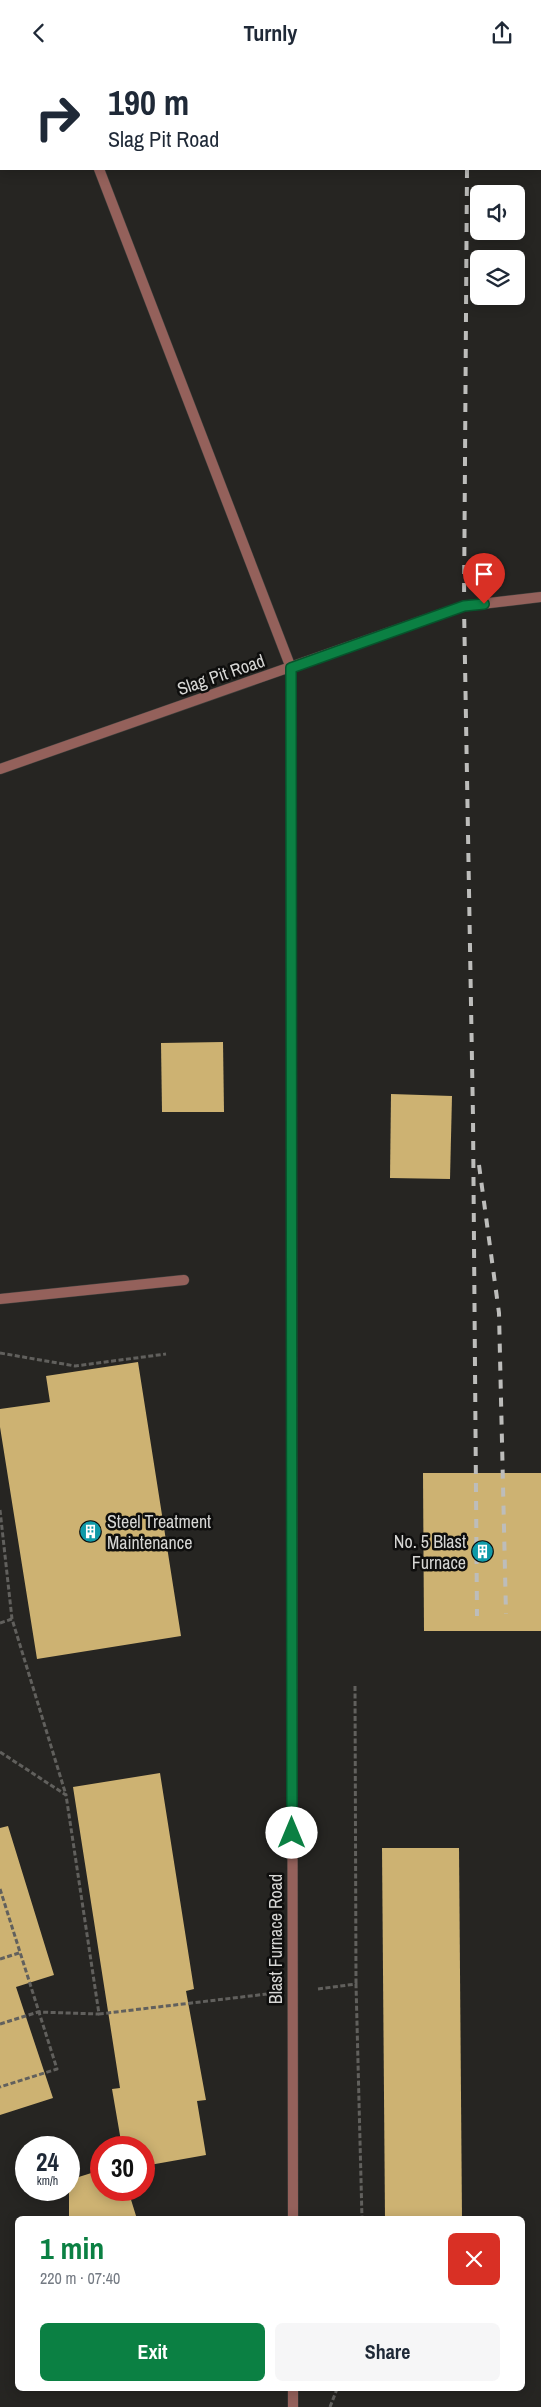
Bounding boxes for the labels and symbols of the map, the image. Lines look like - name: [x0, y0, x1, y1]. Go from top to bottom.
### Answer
- pin: [463, 553, 505, 604]
- street label: Slag Pit Road: [174, 648, 268, 701]
- place label: Steel Treatment Maintenance: [107, 1509, 211, 1555]
- building icon: Steel Treatment Maintenance: [79, 1520, 103, 1544]
- place label: No. 5 Blast Furnace: [394, 1529, 466, 1575]
- building icon: No. 5 Blast Furnace: [470, 1540, 494, 1564]
- position arrow: [265, 1806, 317, 1858]
- street label: Blast Furnace Road: [263, 1874, 288, 2004]
- speed limit sign: 30: [90, 2136, 155, 2201]

